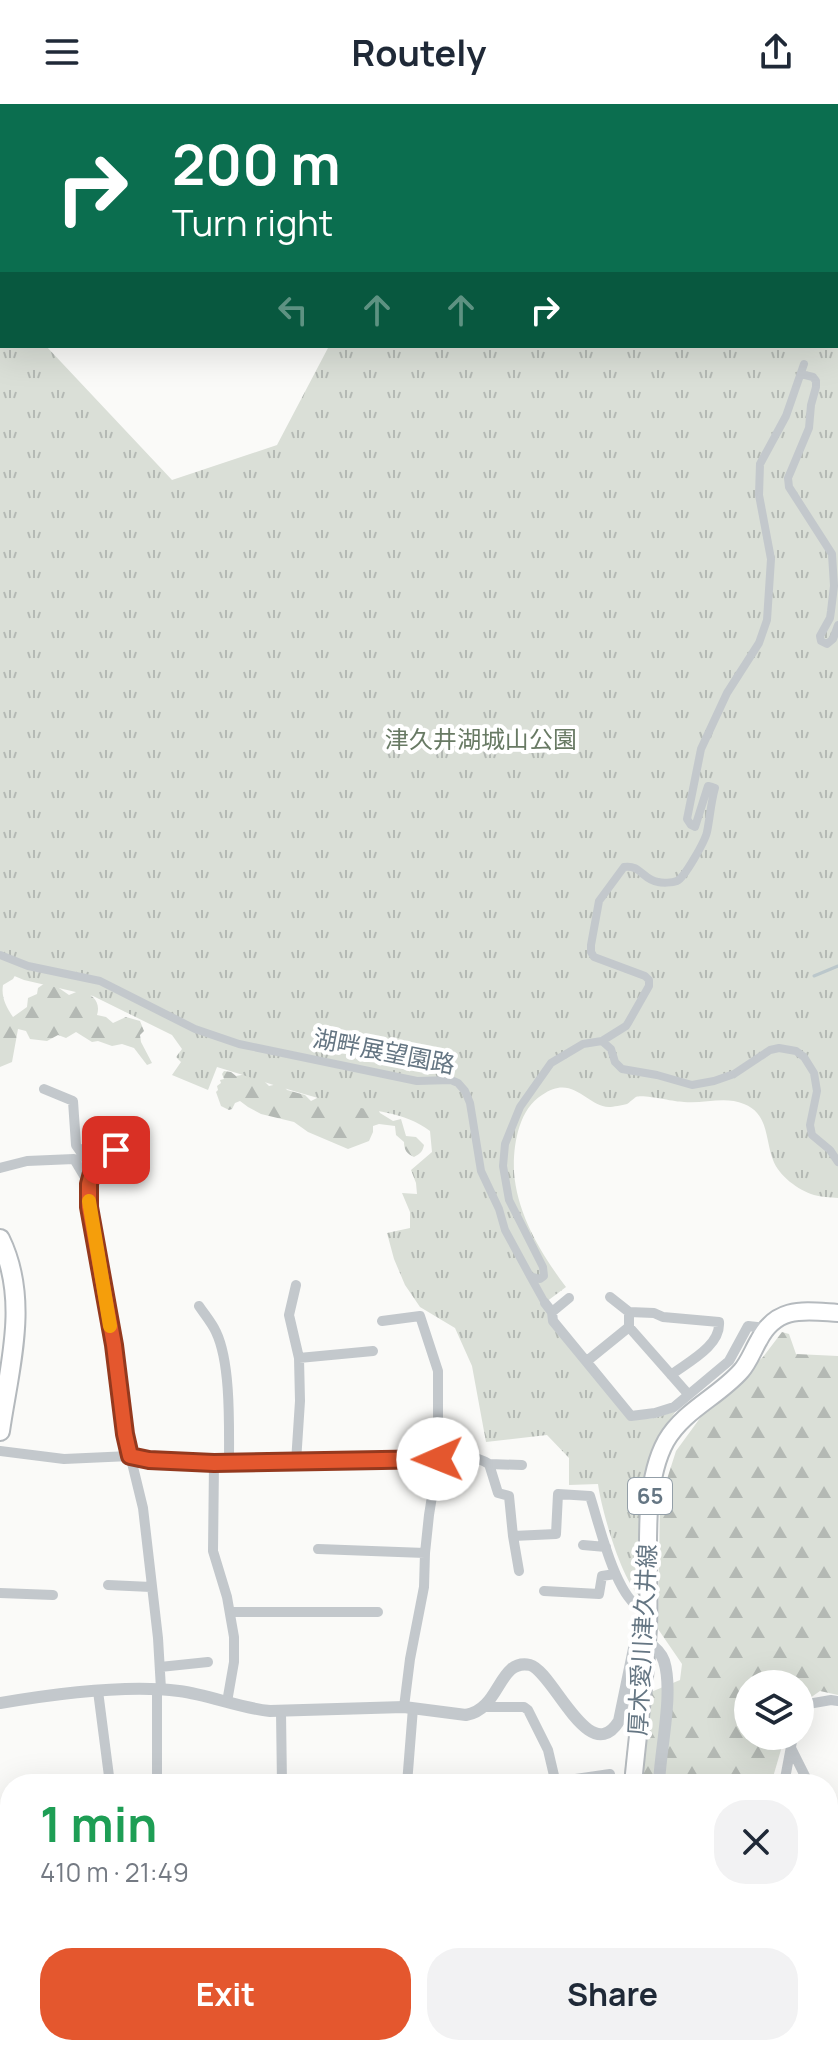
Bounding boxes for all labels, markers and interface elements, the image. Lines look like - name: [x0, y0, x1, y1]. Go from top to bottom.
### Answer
- text: Routely: [351, 28, 487, 77]
- icon: menu: [40, 30, 84, 74]
- icon: share: [754, 30, 798, 74]
- text: 200 m: [172, 125, 341, 202]
- icon: right: [40, 136, 144, 240]
- text: Turn right: [172, 198, 333, 247]
- icon: left: [271, 288, 315, 332]
- icon: ahead: [355, 288, 399, 332]
- icon: ahead: [439, 288, 483, 332]
- icon: right: [523, 288, 567, 332]
- park label: 津久井湖城山公園: [385, 722, 577, 755]
- street label: 湖畔展望園路: [310, 1021, 458, 1080]
- pin: [82, 1116, 150, 1184]
- icon: arrive: [94, 1128, 138, 1172]
- position arrow: [396, 1417, 480, 1501]
- road number: 65: [628, 1478, 672, 1514]
- street label: 厚木愛川津久井線: [620, 1543, 663, 1737]
- map controls: [734, 1670, 814, 1750]
- button: layers: [734, 1670, 814, 1750]
- text: 1 min: [40, 1791, 157, 1856]
- button: close: [714, 1800, 798, 1884]
- text: 410 m · 21:49: [40, 1854, 189, 1890]
- button: Exit: [40, 1948, 411, 2040]
- button: Share: [427, 1948, 798, 2040]

